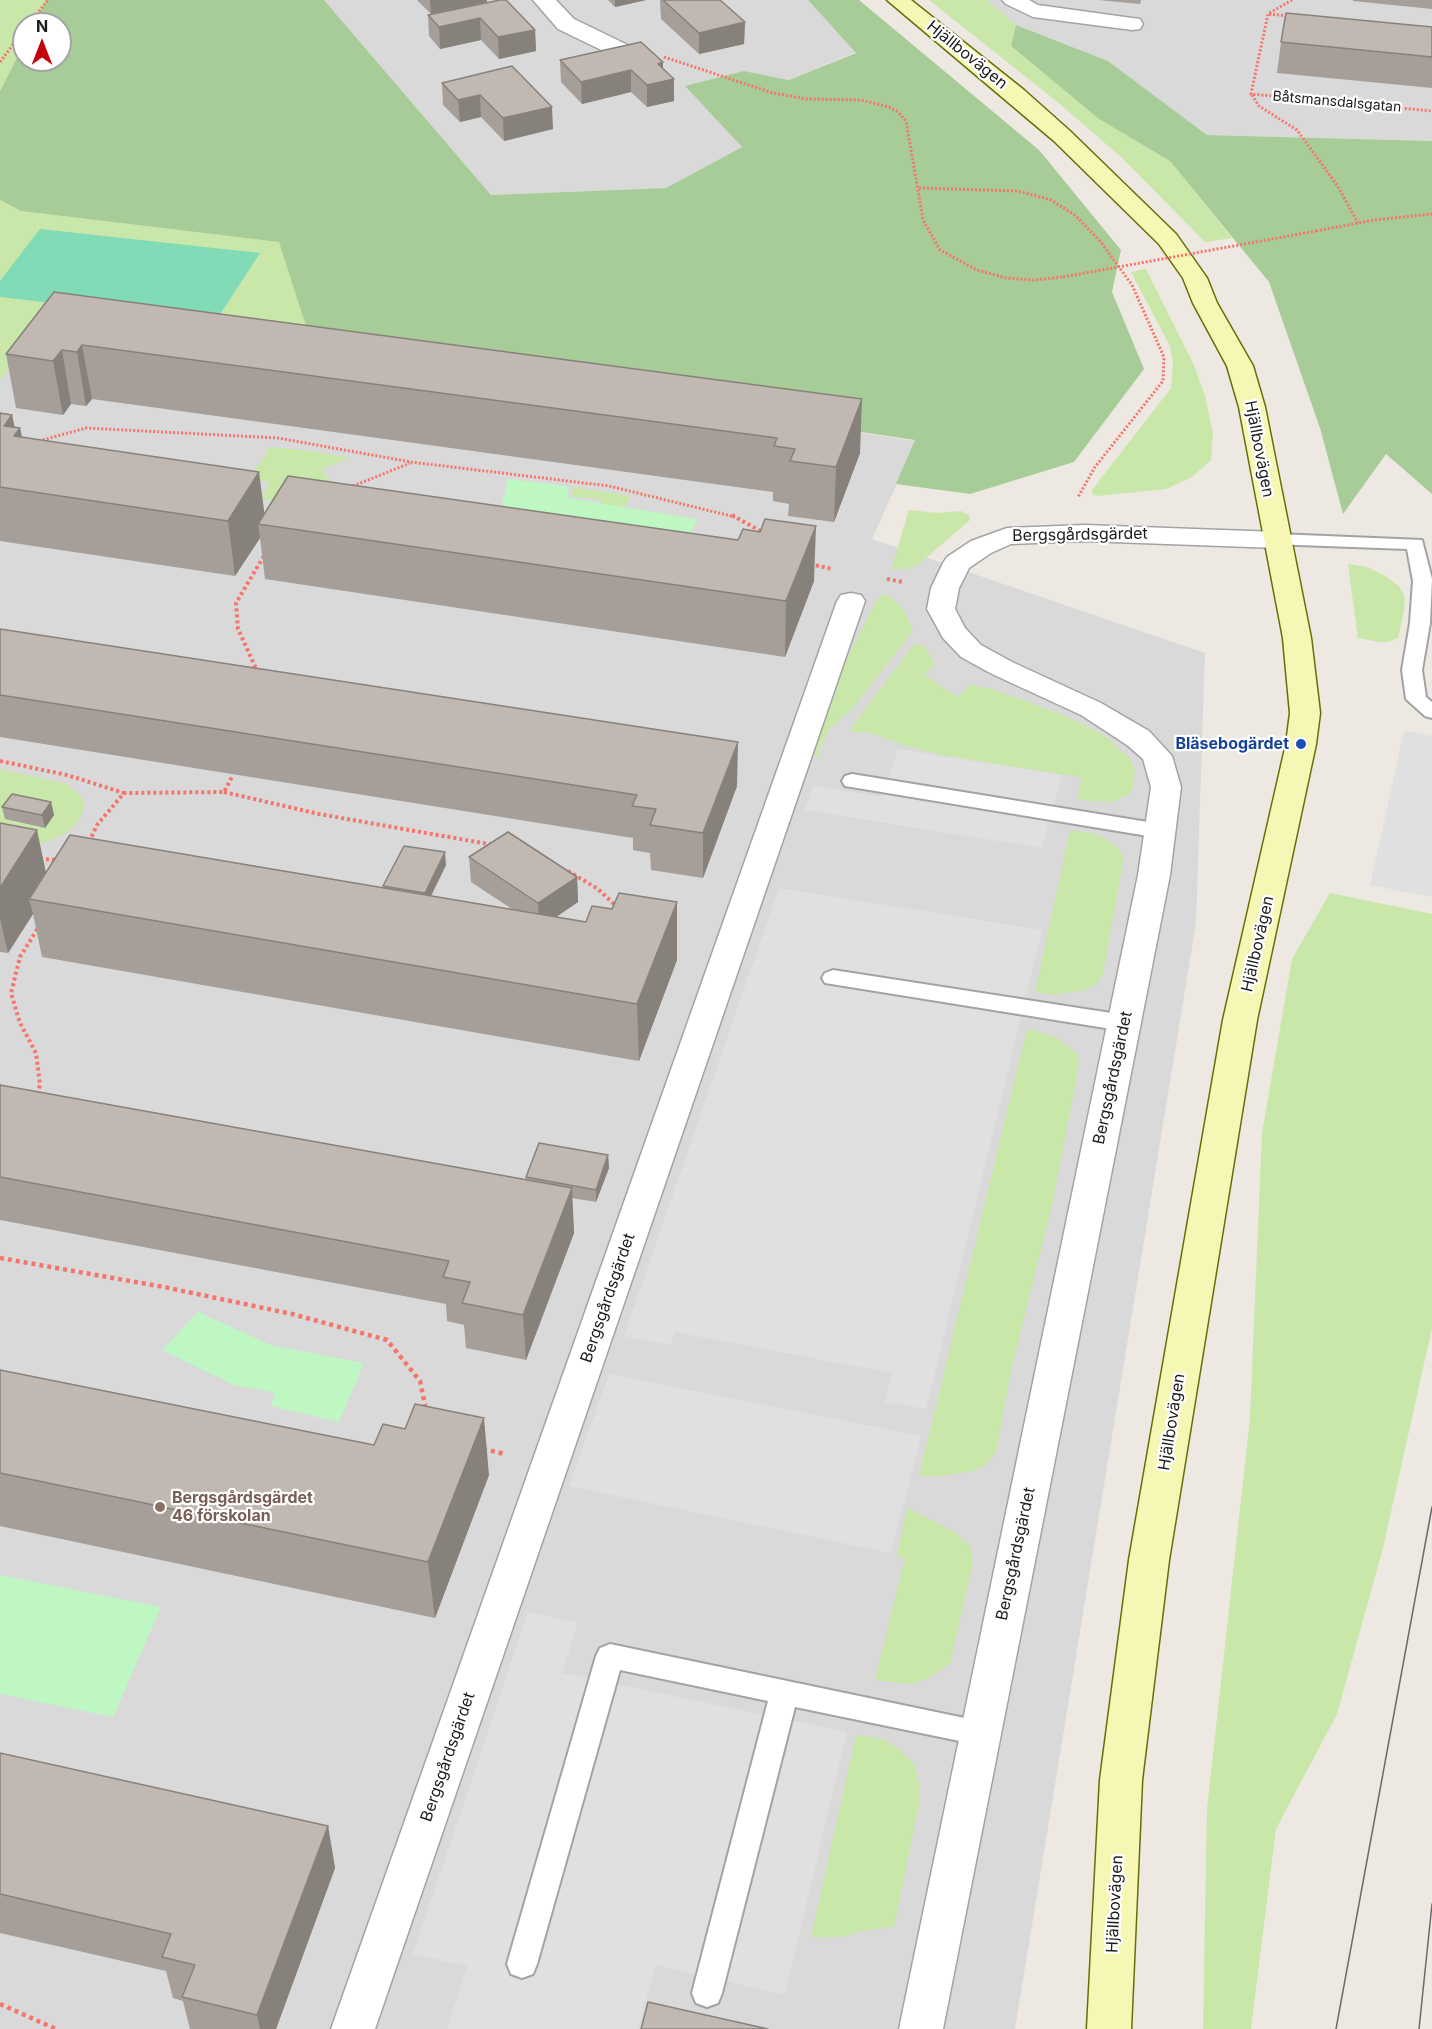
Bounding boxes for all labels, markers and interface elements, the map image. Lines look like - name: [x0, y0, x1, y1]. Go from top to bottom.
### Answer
- north arrow: [12, 12, 72, 72]
- text: N: [36, 16, 48, 36]
- street label: Hjällbovägen: [923, 17, 1011, 93]
- street label: Båtsmansdalsgatan: [1272, 88, 1402, 116]
- street label: Hjällbovägen: [1240, 399, 1278, 499]
- street label: Bergsgårdsgärdet: [1012, 524, 1148, 546]
- place label: Bläsebogärdet: [1175, 734, 1289, 754]
- marker: Bläsebogärdet: [1294, 737, 1308, 751]
- street label: Hjällbovägen: [1238, 894, 1278, 994]
- street label: Bergsgårdsgärdet: [1090, 1010, 1136, 1146]
- street label: Bergsgårdsgärdet: [577, 1231, 639, 1365]
- street label: Hjällbovägen: [1155, 1372, 1189, 1472]
- street label: Bergsgårdsgärdet: [993, 1486, 1039, 1622]
- place label: Bergsgårdsgärdet 46 förskolan: [172, 1488, 313, 1526]
- marker: Bergsgårdsgärdet 46 förskolan: [153, 1500, 167, 1514]
- street label: Bergsgårdsgärdet: [417, 1690, 479, 1824]
- street label: Hjällbovägen: [1103, 1855, 1127, 1953]

